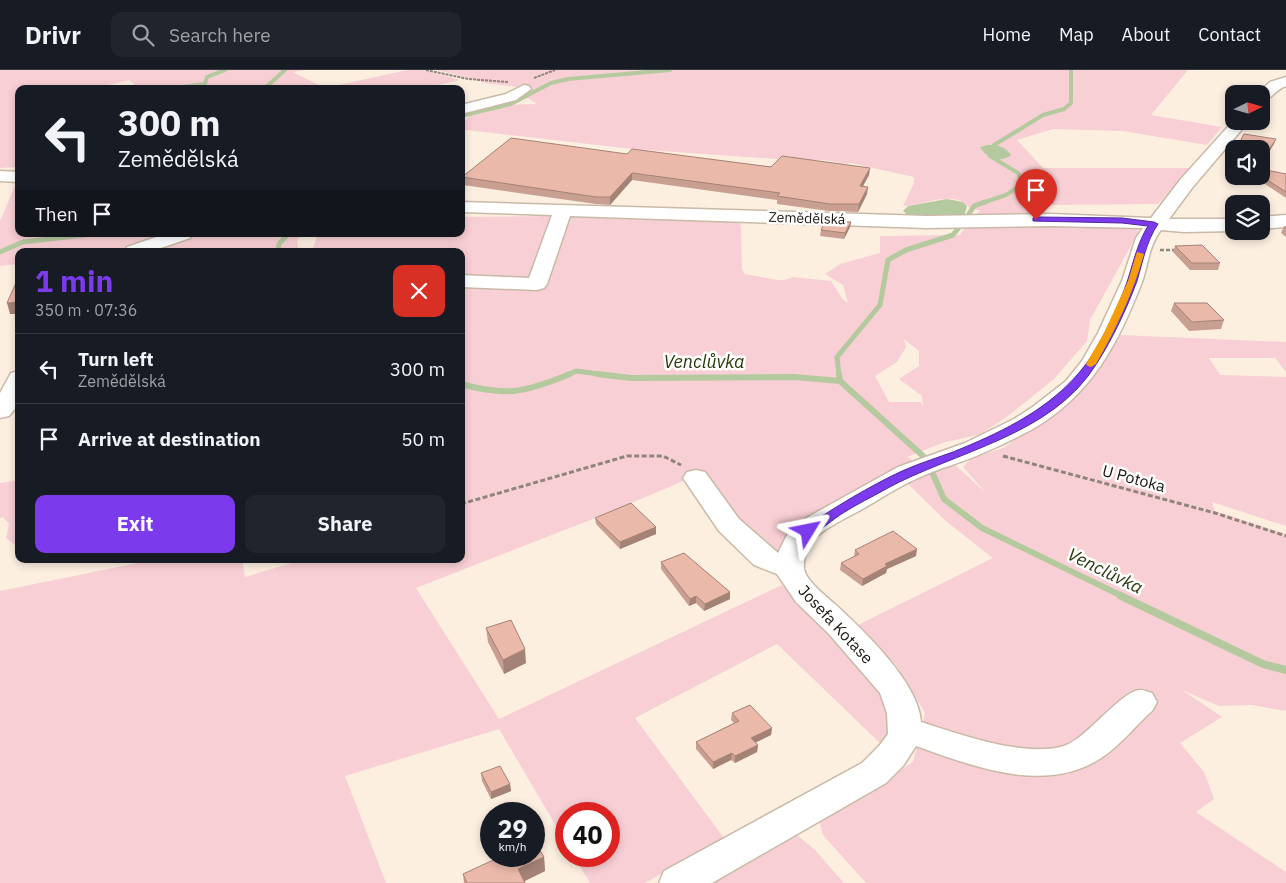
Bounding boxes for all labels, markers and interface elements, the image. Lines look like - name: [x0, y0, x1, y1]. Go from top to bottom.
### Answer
- search box: [111, 12, 461, 57]
- text: Drivr: [25, 19, 81, 51]
- icon: search: [129, 21, 157, 49]
- text: Search here: [169, 23, 271, 47]
- text: Home: [983, 23, 1031, 46]
- text: Map: [1059, 23, 1094, 46]
- text: About: [1122, 23, 1170, 46]
- text: Contact: [1198, 23, 1261, 46]
- north arrow: [1225, 85, 1270, 130]
- map controls: [1225, 85, 1270, 240]
- text: 300 m: [118, 100, 221, 146]
- icon: left: [35, 105, 100, 170]
- button: sound: [1225, 140, 1270, 185]
- text: Zemědělská: [118, 144, 239, 173]
- pin: [1015, 169, 1057, 220]
- icon: arrive: [1022, 176, 1050, 204]
- button: layers: [1225, 195, 1270, 240]
- icon: arrive: [88, 200, 116, 228]
- text: Then: [35, 202, 78, 226]
- street label: Zemědělská: [768, 208, 846, 228]
- text: 1 min: [35, 261, 113, 300]
- button: close: [393, 265, 445, 317]
- text: 350 m · 07:36: [35, 300, 137, 320]
- text: Turn left: [78, 347, 154, 371]
- water label: Venclůvka: [663, 350, 745, 373]
- icon: left: [35, 355, 63, 383]
- text: 300 m: [390, 357, 445, 381]
- text: Zemědělská: [78, 371, 166, 391]
- icon: arrive: [35, 425, 63, 453]
- text: Arrive at destination: [78, 427, 261, 451]
- text: 50 m: [401, 427, 445, 451]
- street label: U Potoka: [1100, 460, 1168, 496]
- button: Exit: [35, 495, 235, 553]
- button: Share: [245, 495, 445, 553]
- position arrow: [781, 504, 833, 556]
- water label: Venclůvka: [1064, 542, 1147, 599]
- street label: Josefa Kotase: [794, 580, 878, 668]
- speed limit sign: 40: [555, 802, 620, 867]
- text: 29: [497, 812, 528, 845]
- text: km/h: [498, 839, 527, 854]

